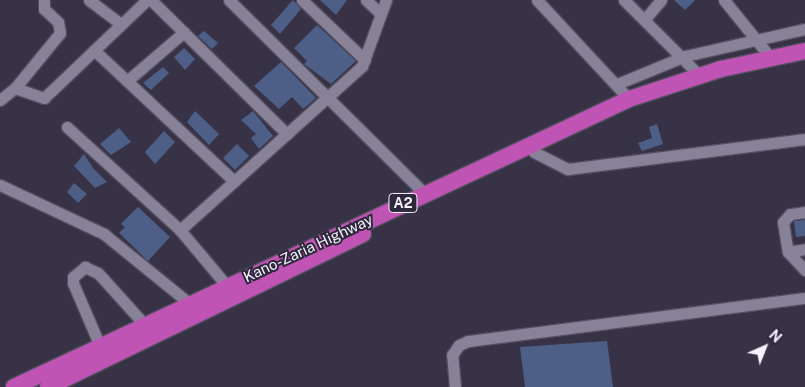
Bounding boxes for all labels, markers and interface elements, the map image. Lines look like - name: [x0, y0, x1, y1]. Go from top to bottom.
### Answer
- road number: A2: [388, 192, 418, 214]
- street label: Kano-Zaria Highway: [240, 210, 376, 286]
- north arrow: [740, 322, 790, 372]
- text: N: [766, 327, 785, 346]

